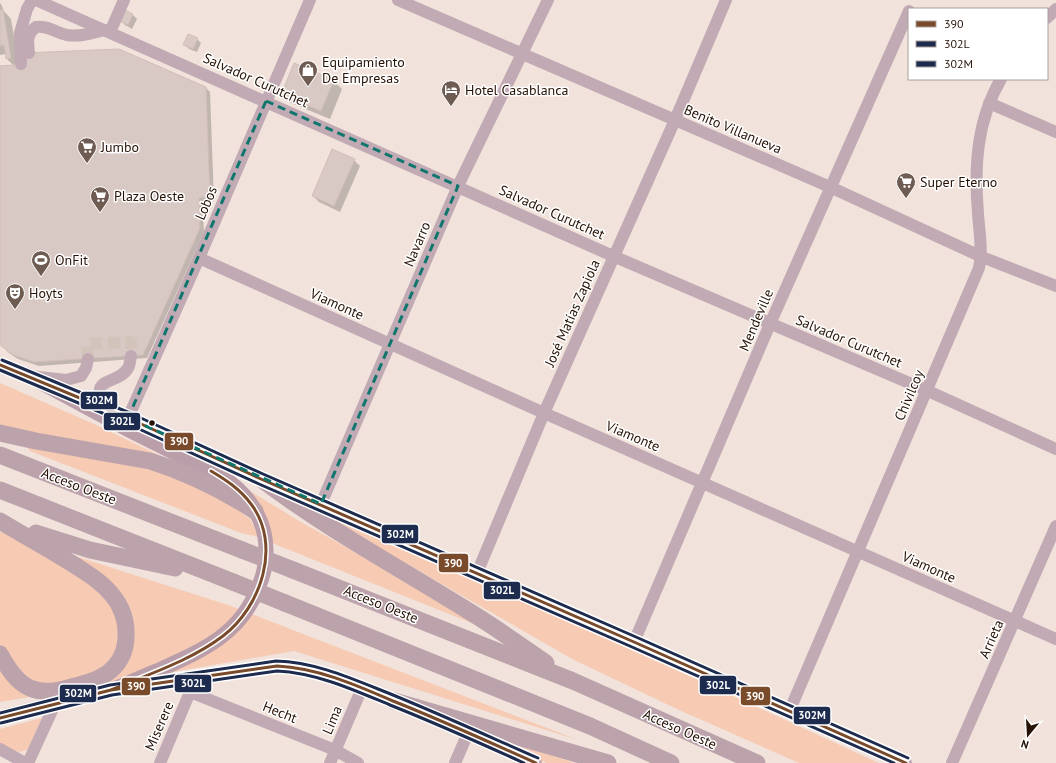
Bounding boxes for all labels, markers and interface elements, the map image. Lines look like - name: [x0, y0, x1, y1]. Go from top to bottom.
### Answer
- legend: [908, 8, 1048, 80]
- text: 390: [944, 16, 964, 31]
- text: 302L: [944, 36, 970, 51]
- street label: Salvador Curutchet: [200, 49, 312, 111]
- place label: Equipamiento De Empresas: [322, 53, 405, 87]
- text: 302M: [944, 56, 973, 71]
- shop icon: Equipamiento De Empresas: [297, 59, 319, 87]
- hotel icon: Hotel Casablanca: [440, 79, 462, 107]
- place label: Hotel Casablanca: [465, 81, 569, 99]
- street label: Benito Villanueva: [681, 100, 785, 158]
- supermarket icon: Jumbo: [76, 136, 98, 164]
- place label: Jumbo: [100, 138, 139, 156]
- supermarket icon: Super Eterno: [895, 171, 917, 199]
- place label: Super Eterno: [920, 173, 997, 191]
- street label: Salvador Curutchet: [496, 181, 608, 243]
- street label: Lobos: [191, 183, 221, 223]
- supermarket icon: Plaza Oeste: [89, 185, 111, 213]
- place label: Plaza Oeste: [114, 187, 184, 205]
- street label: Navarro: [400, 219, 434, 269]
- sports icon: OnFit: [30, 249, 52, 277]
- place label: OnFit: [55, 251, 88, 269]
- street label: José Matías Zapiola: [540, 257, 604, 370]
- theatre icon: Hoyts: [4, 282, 26, 310]
- place label: Hoyts: [29, 284, 63, 302]
- street label: Viamonte: [306, 284, 367, 324]
- street label: Mendeville: [735, 286, 777, 354]
- street label: Salvador Curutchet: [793, 310, 905, 372]
- street label: Chivilcoy: [890, 366, 928, 423]
- line badge: 302M: [80, 391, 118, 410]
- text: 302M: [85, 393, 113, 407]
- line badge: 302L: [103, 412, 141, 431]
- text: 302L: [110, 414, 135, 428]
- street label: Viamonte: [602, 416, 663, 455]
- unlabelled marker: [147, 418, 157, 428]
- line badge: 390: [164, 432, 194, 451]
- text: 390: [170, 434, 188, 448]
- street label: Acceso Oeste: [39, 464, 119, 508]
- line badge: 302M: [381, 524, 419, 544]
- text: 302M: [386, 527, 414, 541]
- street label: Viamonte: [898, 547, 959, 587]
- line badge: 390: [438, 553, 469, 573]
- text: 390: [444, 556, 462, 570]
- street label: Acceso Oeste: [341, 581, 421, 627]
- line badge: 302L: [483, 581, 521, 600]
- text: 302L: [490, 583, 515, 597]
- street label: Arrieta: [975, 617, 1007, 661]
- line badge: 302L: [174, 674, 212, 693]
- line badge: 302L: [699, 675, 737, 695]
- text: 302L: [181, 676, 206, 690]
- line badge: 390: [121, 677, 151, 696]
- text: 302L: [706, 678, 731, 692]
- text: 390: [127, 679, 145, 693]
- line badge: 302M: [59, 684, 97, 703]
- text: 302M: [64, 686, 92, 700]
- line badge: 390: [740, 686, 771, 706]
- text: 390: [746, 689, 764, 703]
- street label: Hecht: [260, 697, 300, 727]
- street label: Miserere: [141, 699, 177, 753]
- street label: Lima: [318, 703, 346, 737]
- street label: Acceso Oeste: [640, 705, 720, 753]
- line badge: 302M: [793, 706, 831, 725]
- text: 302M: [798, 708, 826, 722]
- north arrow: [1008, 715, 1048, 755]
- text: N: [1019, 737, 1031, 752]

